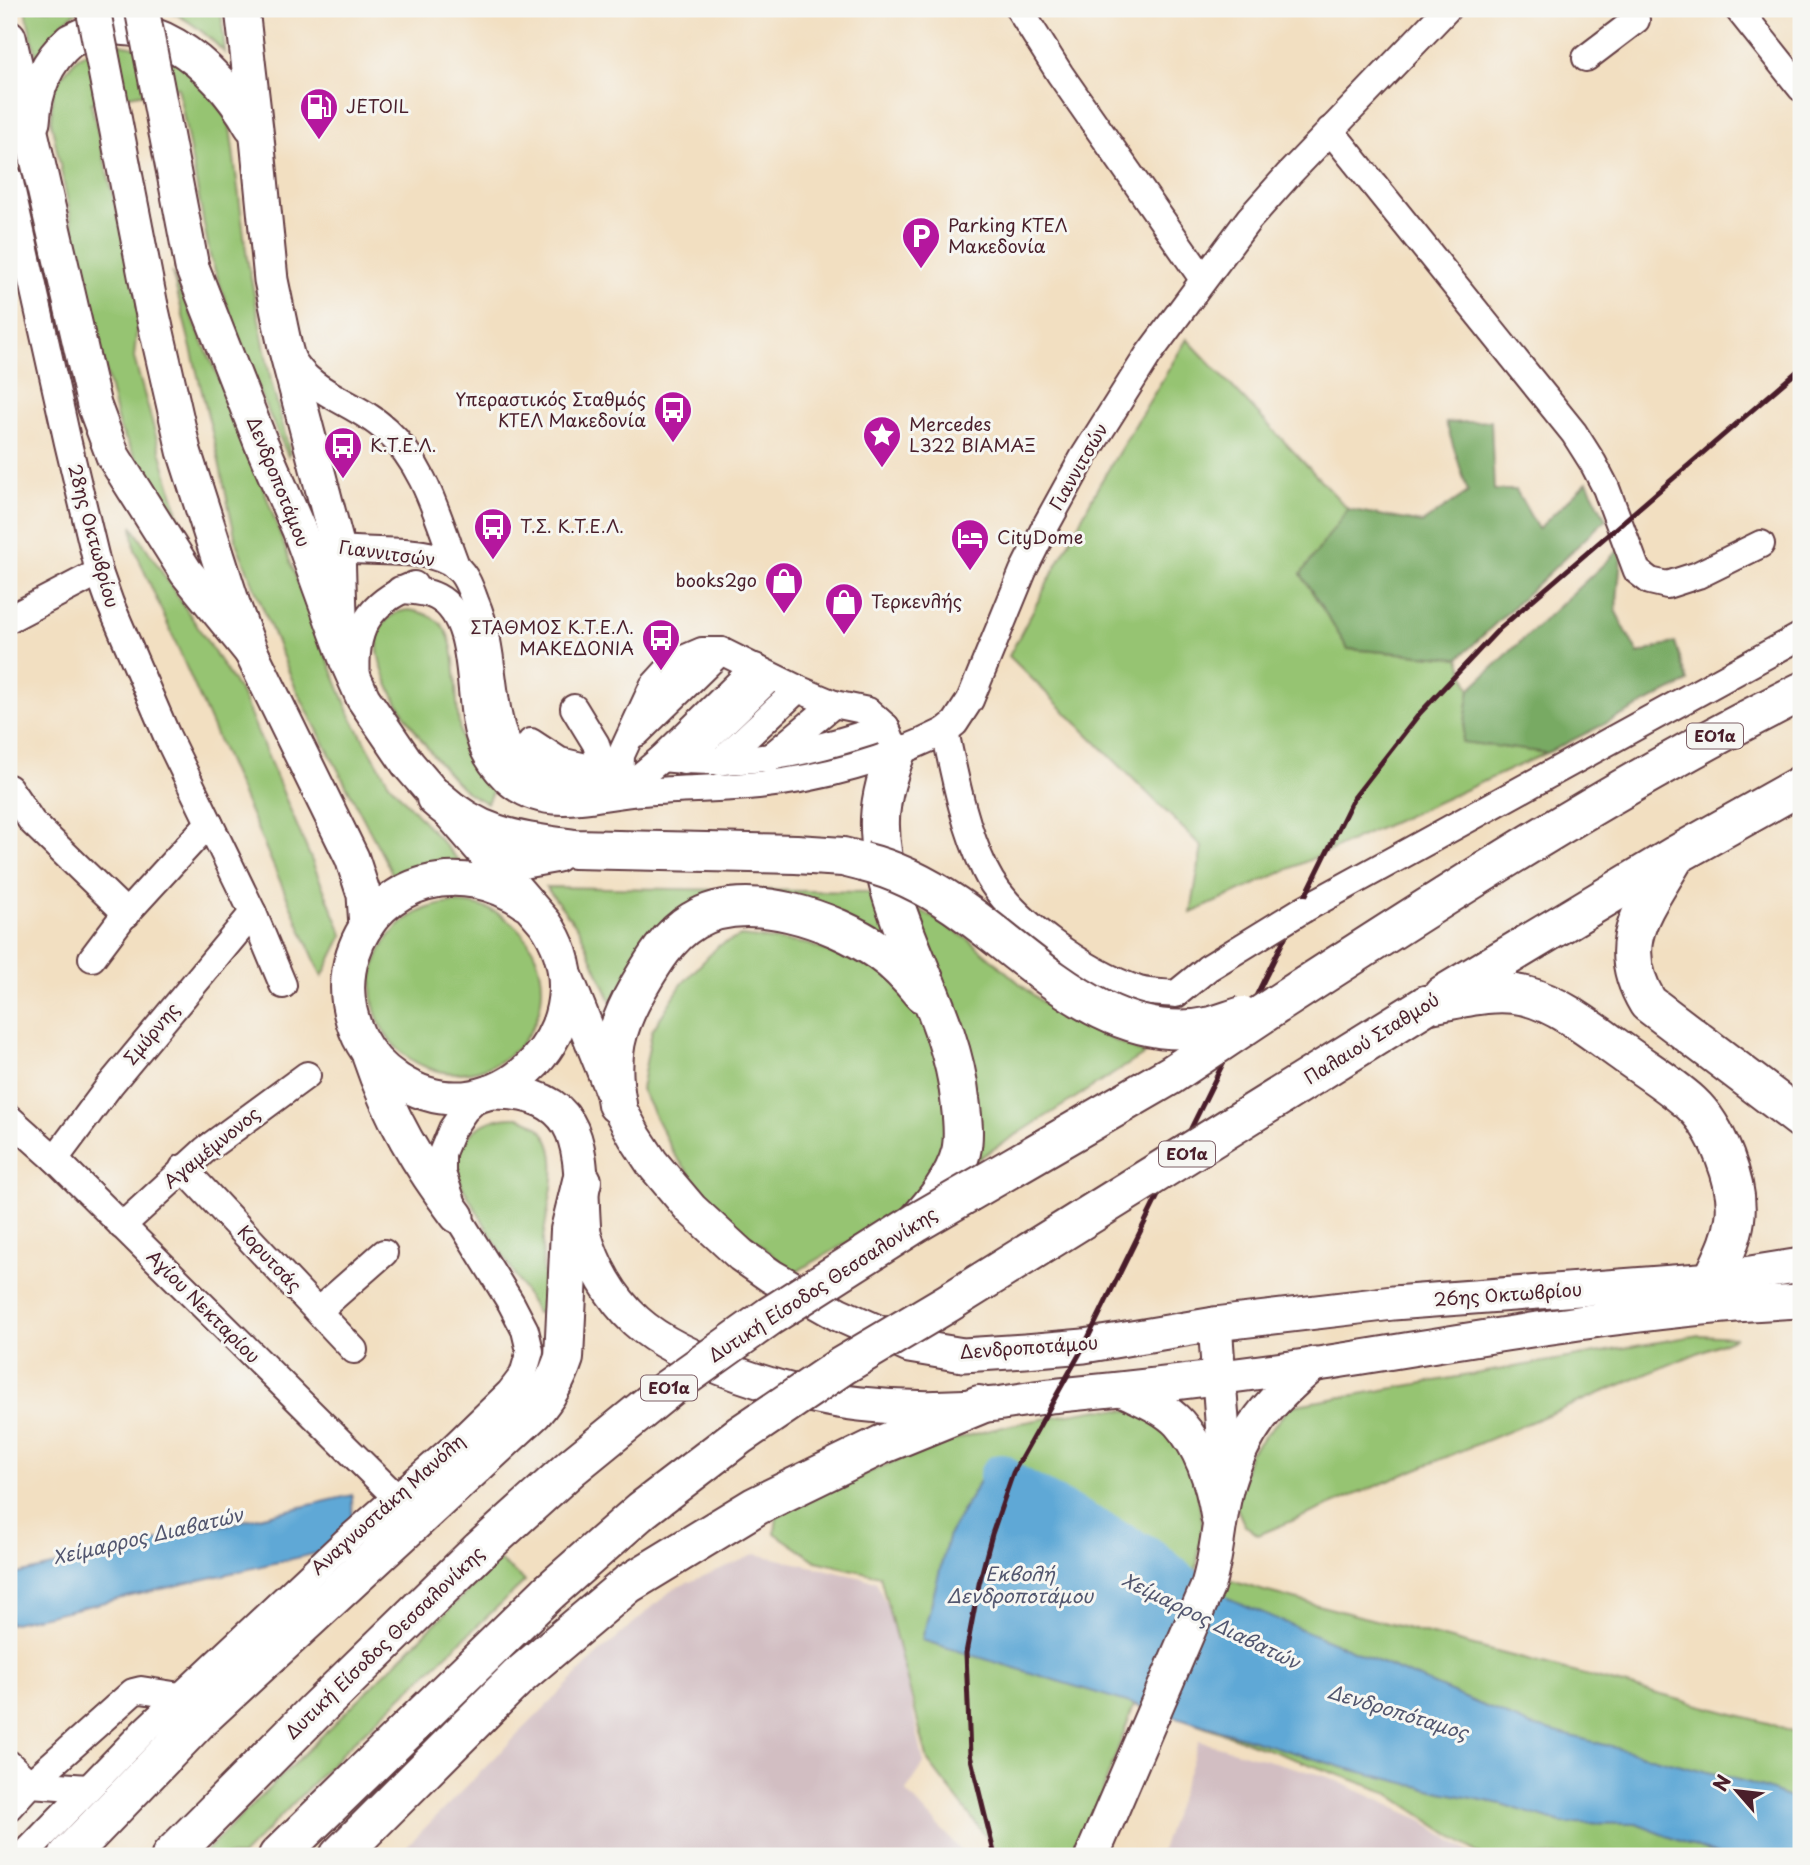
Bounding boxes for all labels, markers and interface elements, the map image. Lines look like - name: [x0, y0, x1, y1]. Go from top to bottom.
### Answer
- fuel station icon: JETOIL: [298, 86, 340, 141]
- place label: JETOIL: [346, 92, 409, 119]
- place label: Parking ΚΤΕΛ Μακεδονία: [948, 211, 1068, 259]
- parking icon: Parking ΚΤΕΛ Μακεδονία: [900, 215, 942, 270]
- place label: Υπεραστικός Σταθμός ΚΤΕΛ Μακεδονία: [455, 385, 646, 433]
- bus stop icon: Υπεραστικός Σταθμός ΚΤΕΛ Μακεδονία: [652, 389, 694, 444]
- place label: Mercedes L322 ΒΙΑΜΑΞ: [909, 410, 1036, 458]
- street label: Δενδροποτάμου: [241, 412, 318, 551]
- place icon: Mercedes L322 ΒΙΑΜΑΞ: [861, 414, 903, 469]
- street label: Γιαννιτσών: [1042, 417, 1114, 515]
- bus stop icon: Κ.Τ.Ε.Λ.: [322, 425, 364, 480]
- place label: Κ.Τ.Ε.Λ.: [370, 431, 437, 458]
- street label: 28ης Οκτωβρίου: [62, 461, 127, 610]
- bus stop icon: Τ.Σ. Κ.Τ.Ε.Λ.: [472, 506, 514, 561]
- place label: Τ.Σ. Κ.Τ.Ε.Λ.: [520, 512, 624, 539]
- hotel icon: CityDome: [949, 517, 991, 572]
- place label: CityDome: [997, 523, 1083, 550]
- street label: Γιαννιτσών: [337, 532, 437, 573]
- shop icon: books2go: [763, 560, 805, 615]
- place label: books2go: [676, 566, 757, 593]
- shop icon: Τερκενλής: [823, 581, 865, 636]
- place label: Τερκενλής: [871, 587, 962, 614]
- place label: ΣΤΑΘΜΟΣ Κ.Τ.Ε.Λ. ΜΑΚΕΔΟΝΙΑ: [470, 613, 634, 661]
- bus stop icon: ΣΤΑΘΜΟΣ Κ.Τ.Ε.Λ. ΜΑΚΕΔΟΝΙΑ: [640, 617, 682, 672]
- road number: ΕΟ1α: [1687, 723, 1743, 748]
- street label: Παλαιού Σταθμού: [1298, 985, 1444, 1090]
- street label: Σμύρνης: [117, 996, 185, 1070]
- street label: Αγαμέμνονος: [157, 1100, 265, 1194]
- road number: ΕΟ1α: [1159, 1142, 1215, 1166]
- street label: Δυτική Είσοδος Θεσσαλονίκης: [703, 1200, 942, 1368]
- street label: Κορυτσάς: [232, 1218, 308, 1298]
- street label: Αγίου Νεκταρίου: [141, 1243, 267, 1369]
- street label: 26ης Οκτωβρίου: [1433, 1275, 1583, 1312]
- street label: Δενδροποτάμου: [959, 1328, 1099, 1365]
- road number: ΕΟ1α: [641, 1376, 697, 1400]
- street label: Αναγνωστάκη Μανόλη: [304, 1427, 470, 1581]
- water label: Χείμαρρος Διαβατών: [50, 1499, 247, 1571]
- street label: Δυτική Είσοδος Θεσσαλονίκης: [278, 1539, 490, 1745]
- water label: Εκβολή Δενδροποτάμου: [947, 1559, 1094, 1609]
- water label: Χείμαρρος Διαβατών: [1118, 1565, 1306, 1676]
- water label: Δενδροπόταμος: [1325, 1676, 1474, 1746]
- north arrow: [1702, 1756, 1772, 1826]
- text: N: [1705, 1769, 1737, 1796]

